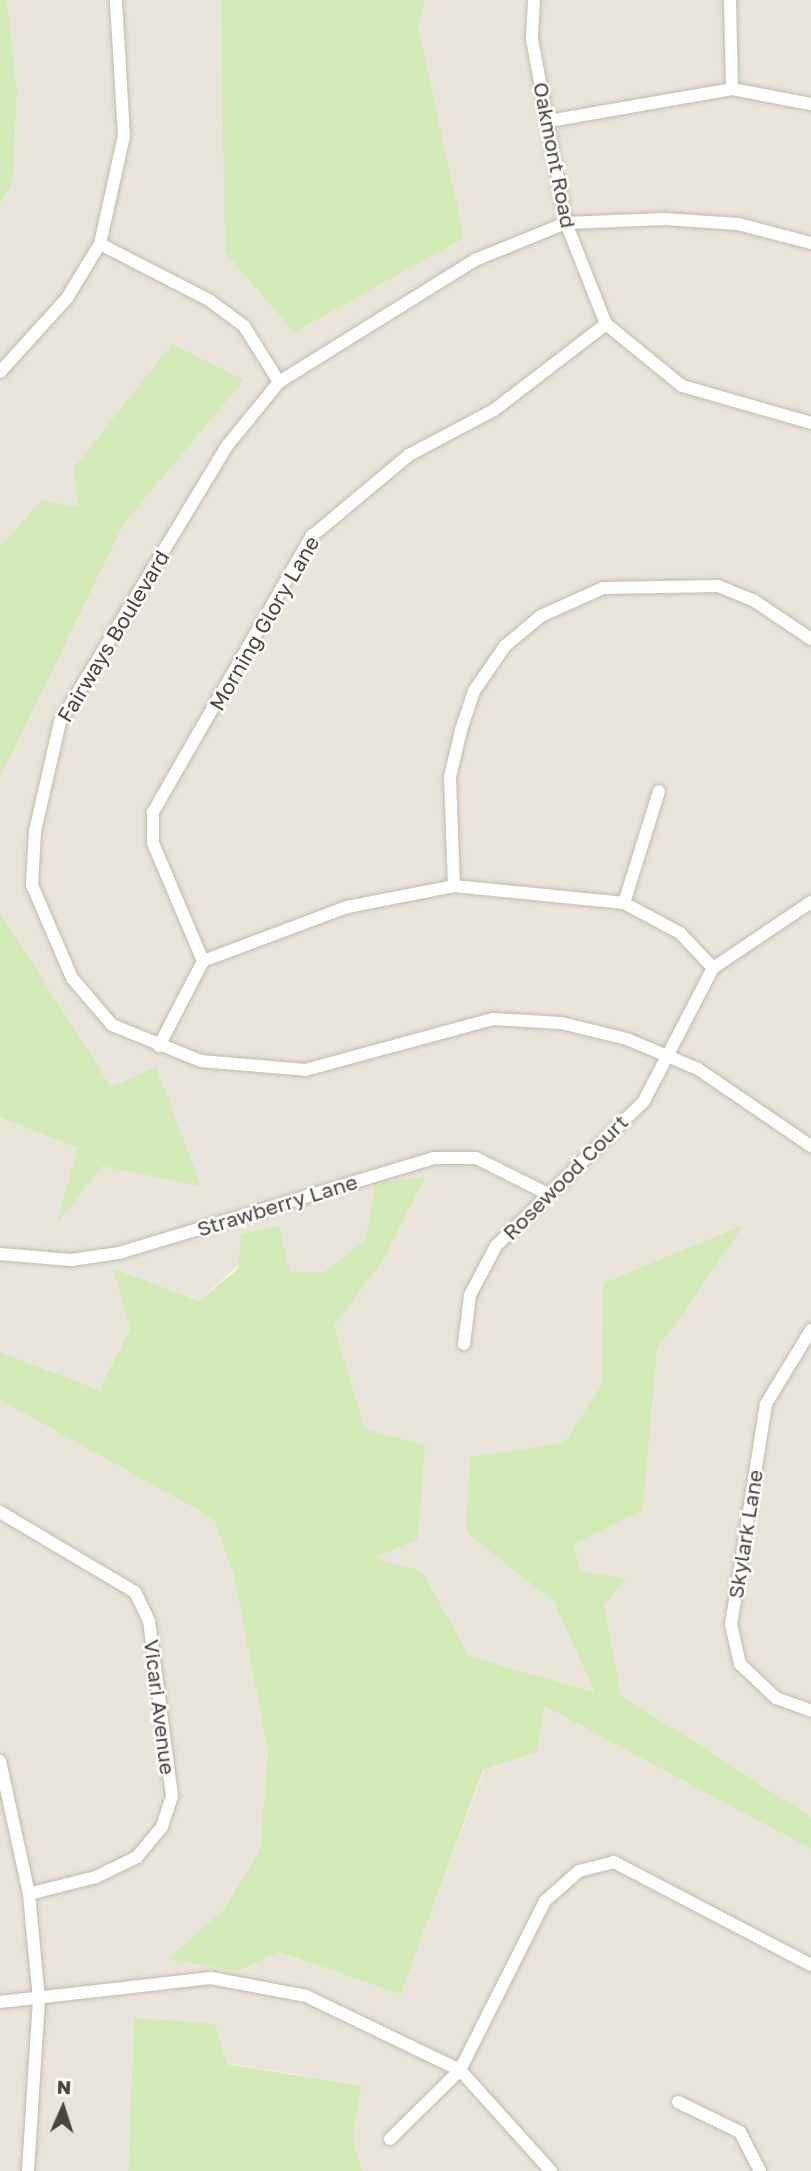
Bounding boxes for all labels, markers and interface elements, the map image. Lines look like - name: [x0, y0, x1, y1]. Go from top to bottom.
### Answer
- street label: Oakmont Road: [528, 80, 582, 230]
- street label: Morning Glory Lane: [204, 531, 324, 715]
- street label: Fairways Boulevard: [52, 546, 174, 726]
- street label: Rosewood Court: [497, 1109, 633, 1245]
- street label: Strawberry Lane: [194, 1169, 360, 1241]
- street label: Skylark Lane: [722, 1468, 768, 1600]
- street label: Vicari Avenue: [139, 1638, 181, 1776]
- north arrow: [28, 2073, 98, 2143]
- text: N: [56, 2075, 72, 2098]

